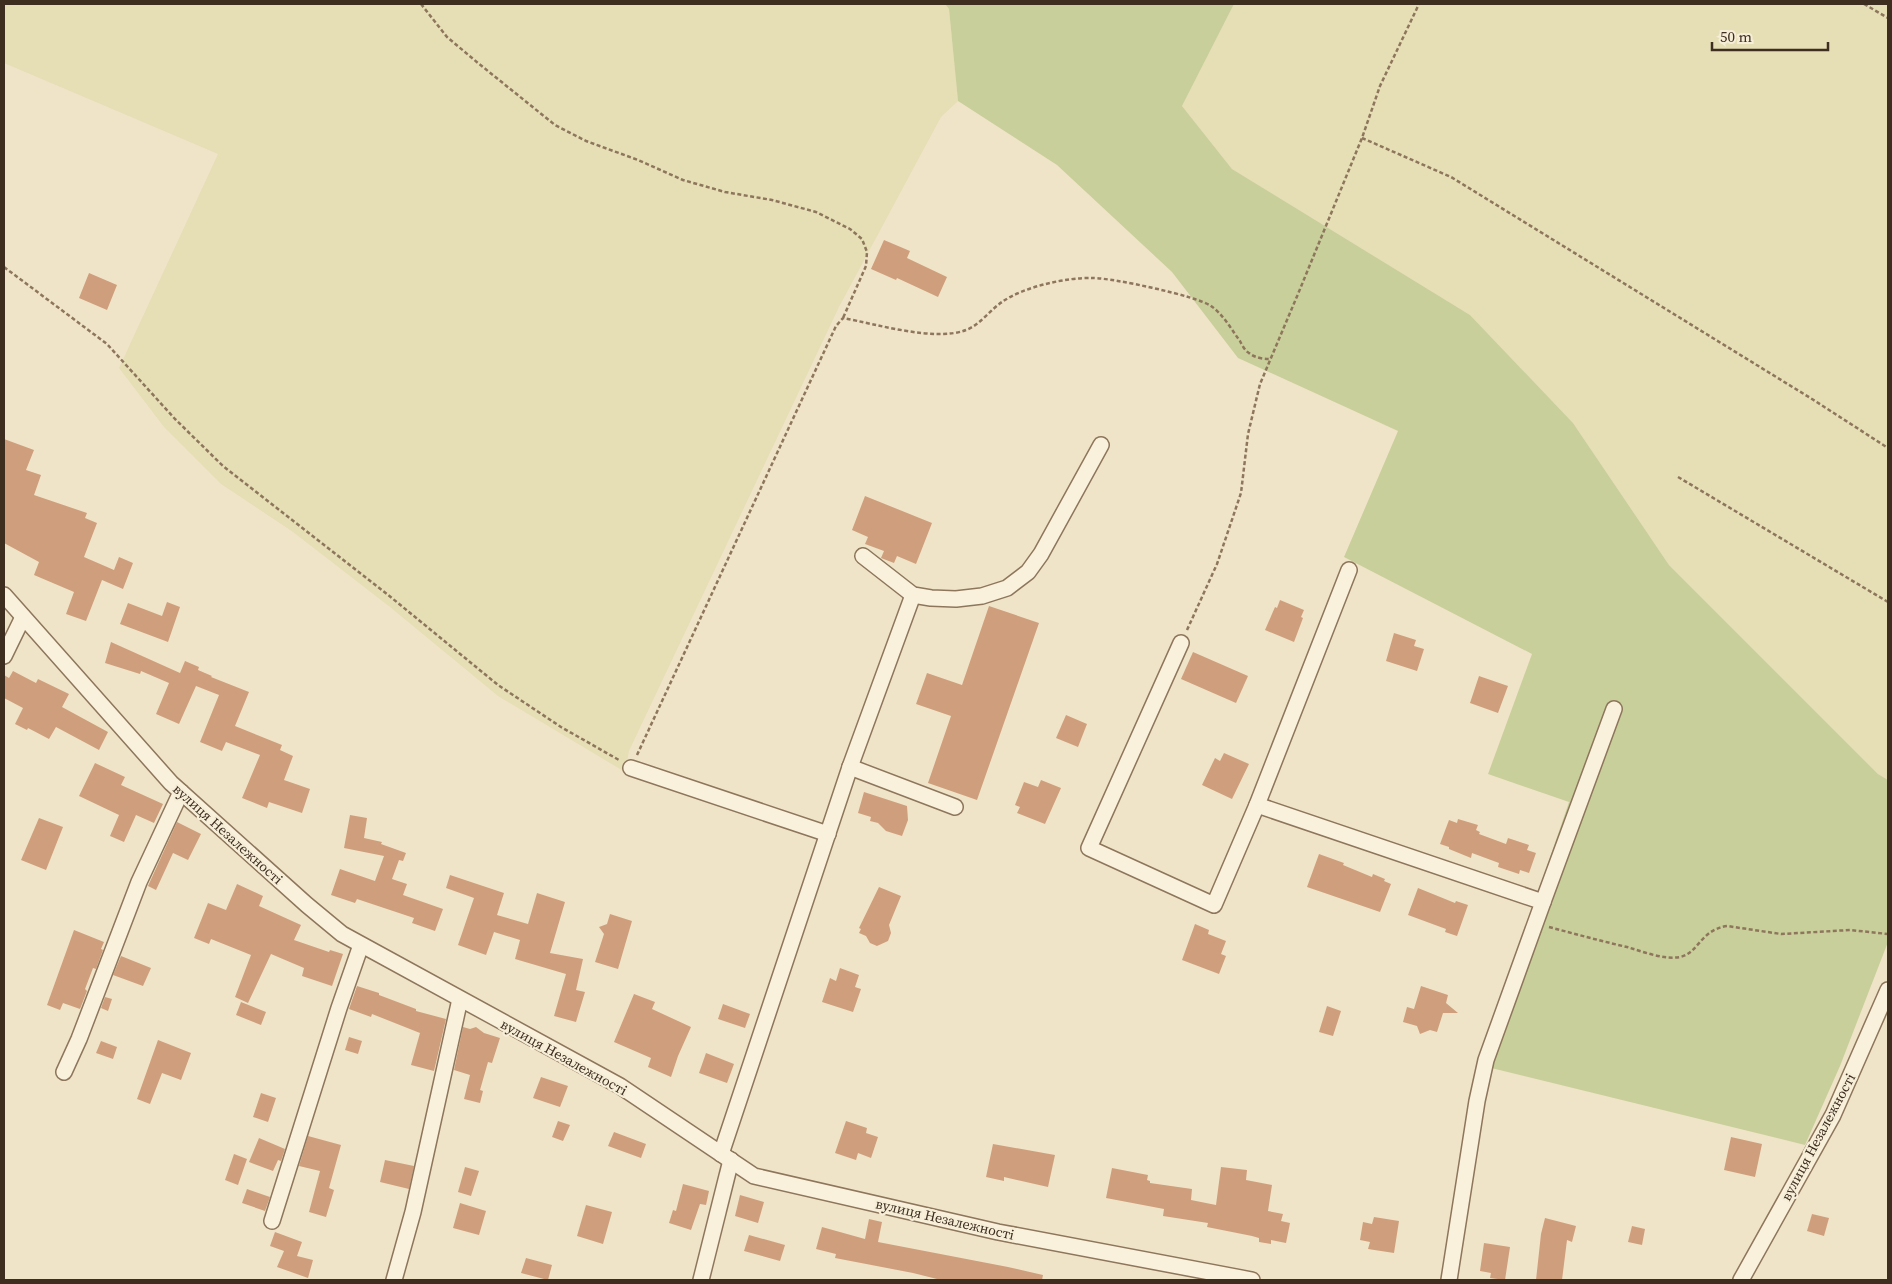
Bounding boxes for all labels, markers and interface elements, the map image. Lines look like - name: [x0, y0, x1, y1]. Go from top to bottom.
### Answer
- scale bar: [1712, 20, 1828, 52]
- text: 50 m: [1720, 26, 1752, 47]
- street label: вулиця Незалежності: [169, 779, 287, 889]
- street label: вулиця Незалежності: [497, 1014, 631, 1100]
- street label: вулиця Незалежності: [1776, 1070, 1860, 1204]
- street label: вулиця Незалежності: [874, 1193, 1016, 1245]

